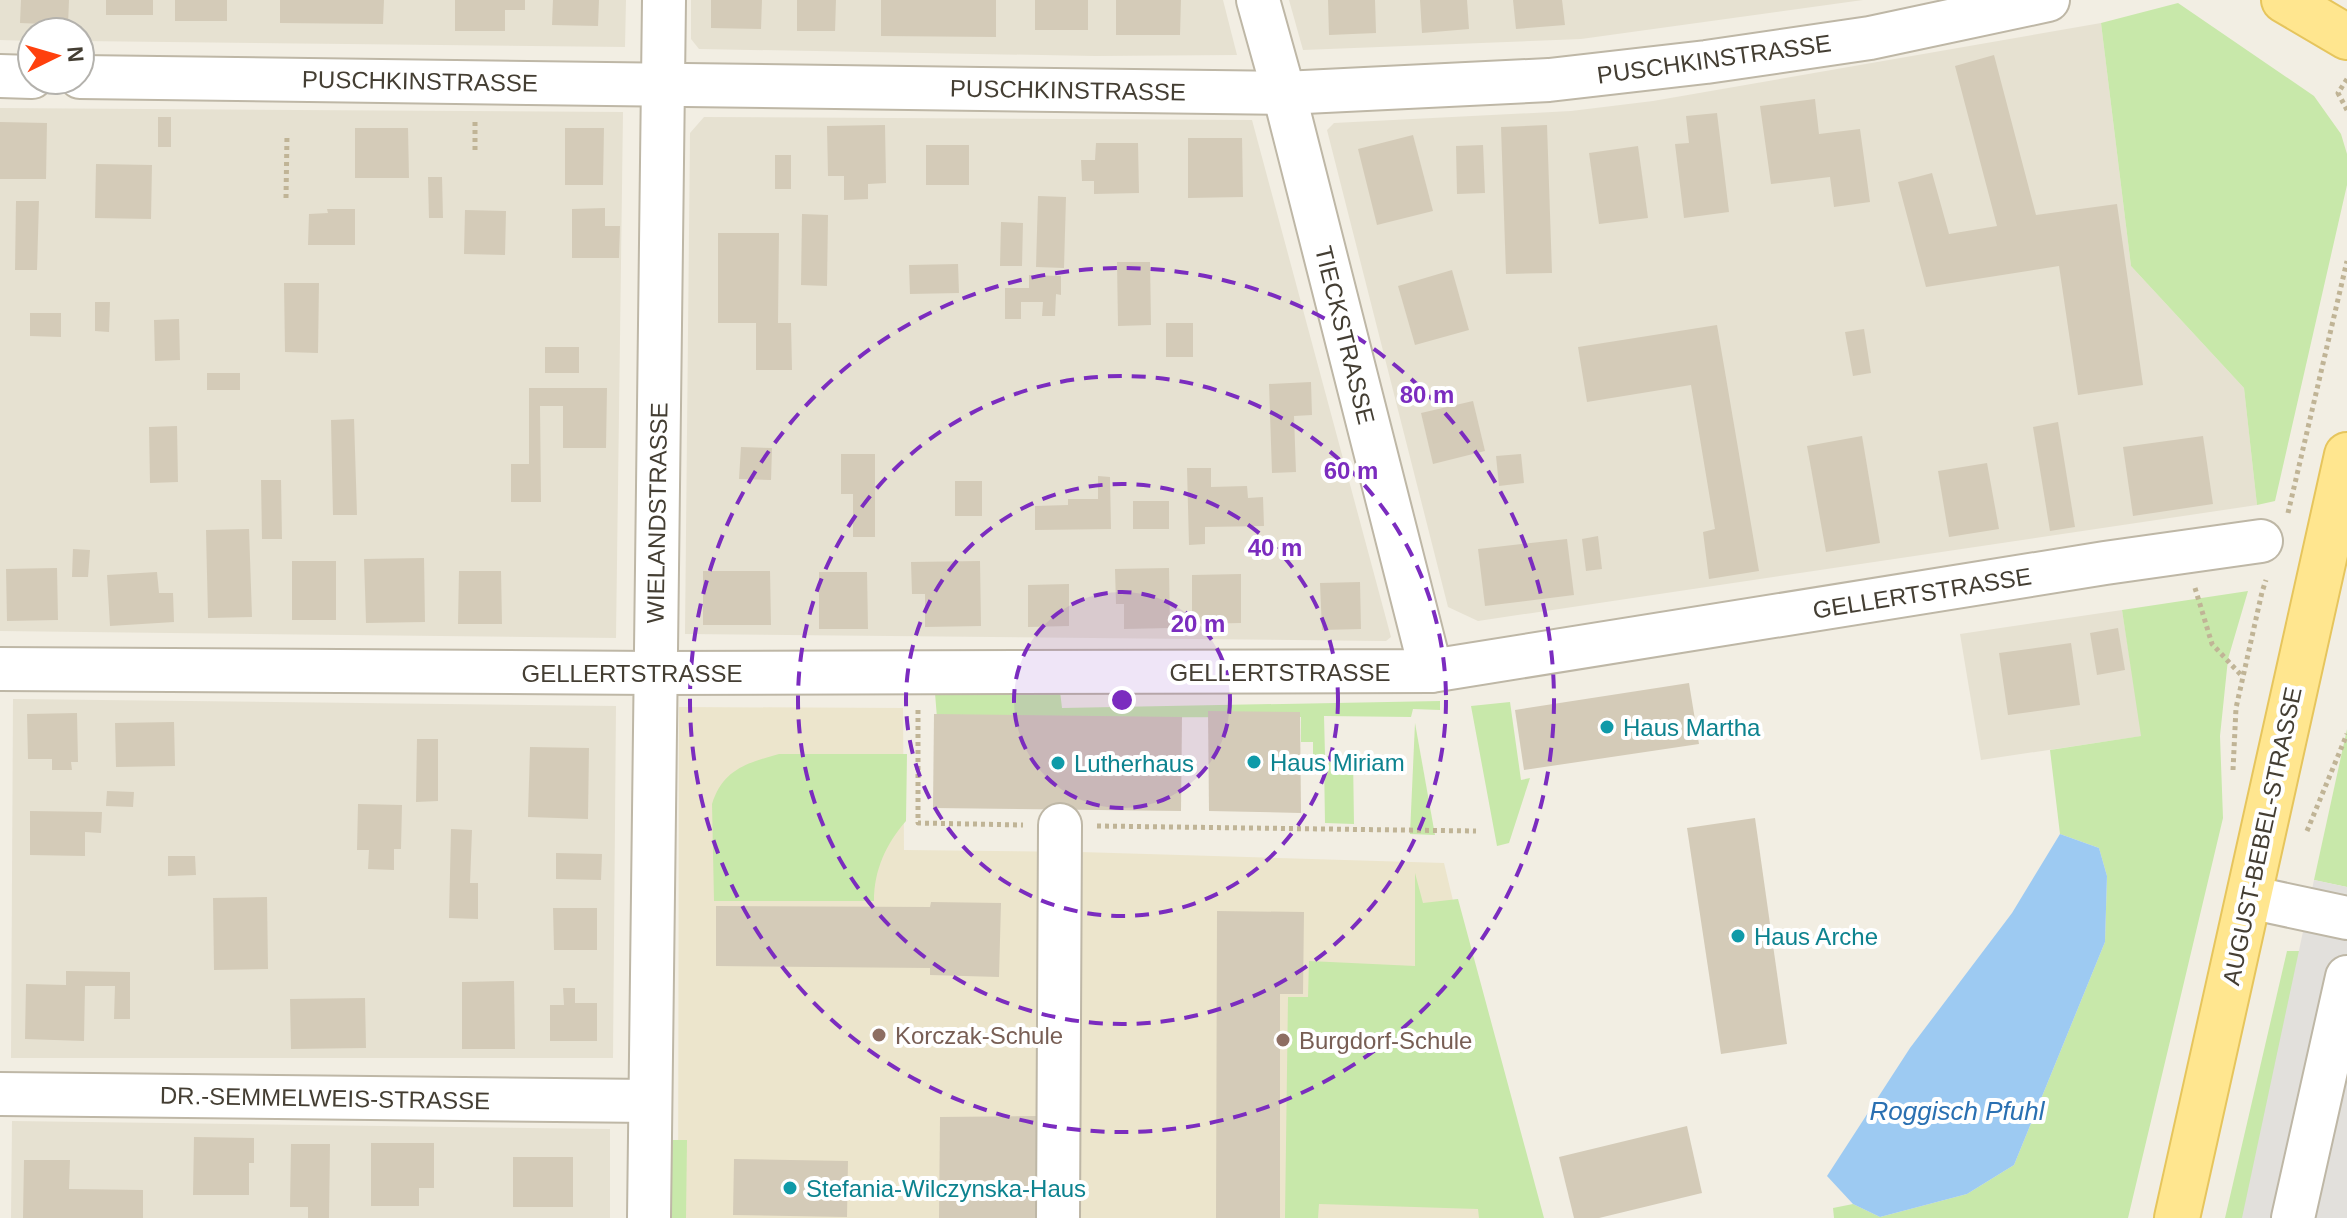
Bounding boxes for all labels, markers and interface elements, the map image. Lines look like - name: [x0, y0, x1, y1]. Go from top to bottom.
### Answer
- north arrow: [16, 16, 96, 96]
- street label: PUSCHKINSTRASSE: [1595, 29, 1833, 89]
- text: N: [62, 45, 89, 63]
- street label: PUSCHKINSTRASSE: [302, 65, 538, 97]
- street label: PUSCHKINSTRASSE: [950, 74, 1186, 106]
- street label: TIECKSTRASSE: [1310, 243, 1380, 427]
- text: 80 m: [1400, 381, 1454, 408]
- street label: WIELANDSTRASSE: [642, 402, 672, 624]
- text: 60 m: [1324, 457, 1378, 484]
- text: 40 m: [1248, 534, 1302, 561]
- street label: GELLERTSTRASSE: [1811, 562, 2033, 624]
- text: 20 m: [1171, 610, 1225, 637]
- street label: GELLERTSTRASSE: [1170, 659, 1390, 686]
- street label: GELLERTSTRASSE: [522, 660, 742, 687]
- street label: AUGUST-BEBEL-STRASSE: [2217, 684, 2307, 988]
- centre of rings: [1108, 686, 1136, 714]
- place label: Haus Martha: [1623, 714, 1761, 741]
- marker: Haus Martha: [1598, 718, 1616, 736]
- place label: Haus Miriam: [1270, 749, 1405, 776]
- place label: Lutherhaus: [1074, 750, 1194, 777]
- marker: Haus Miriam: [1245, 753, 1263, 771]
- marker: Lutherhaus: [1049, 754, 1067, 772]
- place label: Haus Arche: [1754, 923, 1878, 950]
- marker: Haus Arche: [1729, 927, 1747, 945]
- place label: Korczak-Schule: [895, 1022, 1063, 1049]
- marker: Korczak-Schule: [870, 1026, 888, 1044]
- place label: Burgdorf-Schule: [1299, 1027, 1472, 1054]
- marker: Burgdorf-Schule: [1274, 1031, 1292, 1049]
- street label: DR.-SEMMELWEIS-STRASSE: [160, 1082, 490, 1114]
- water label: Roggisch Pfuhl: [1870, 1096, 2046, 1126]
- place label: Stefania-Wilczynska-Haus: [806, 1175, 1086, 1202]
- marker: Stefania-Wilczynska-Haus: [781, 1179, 799, 1197]

